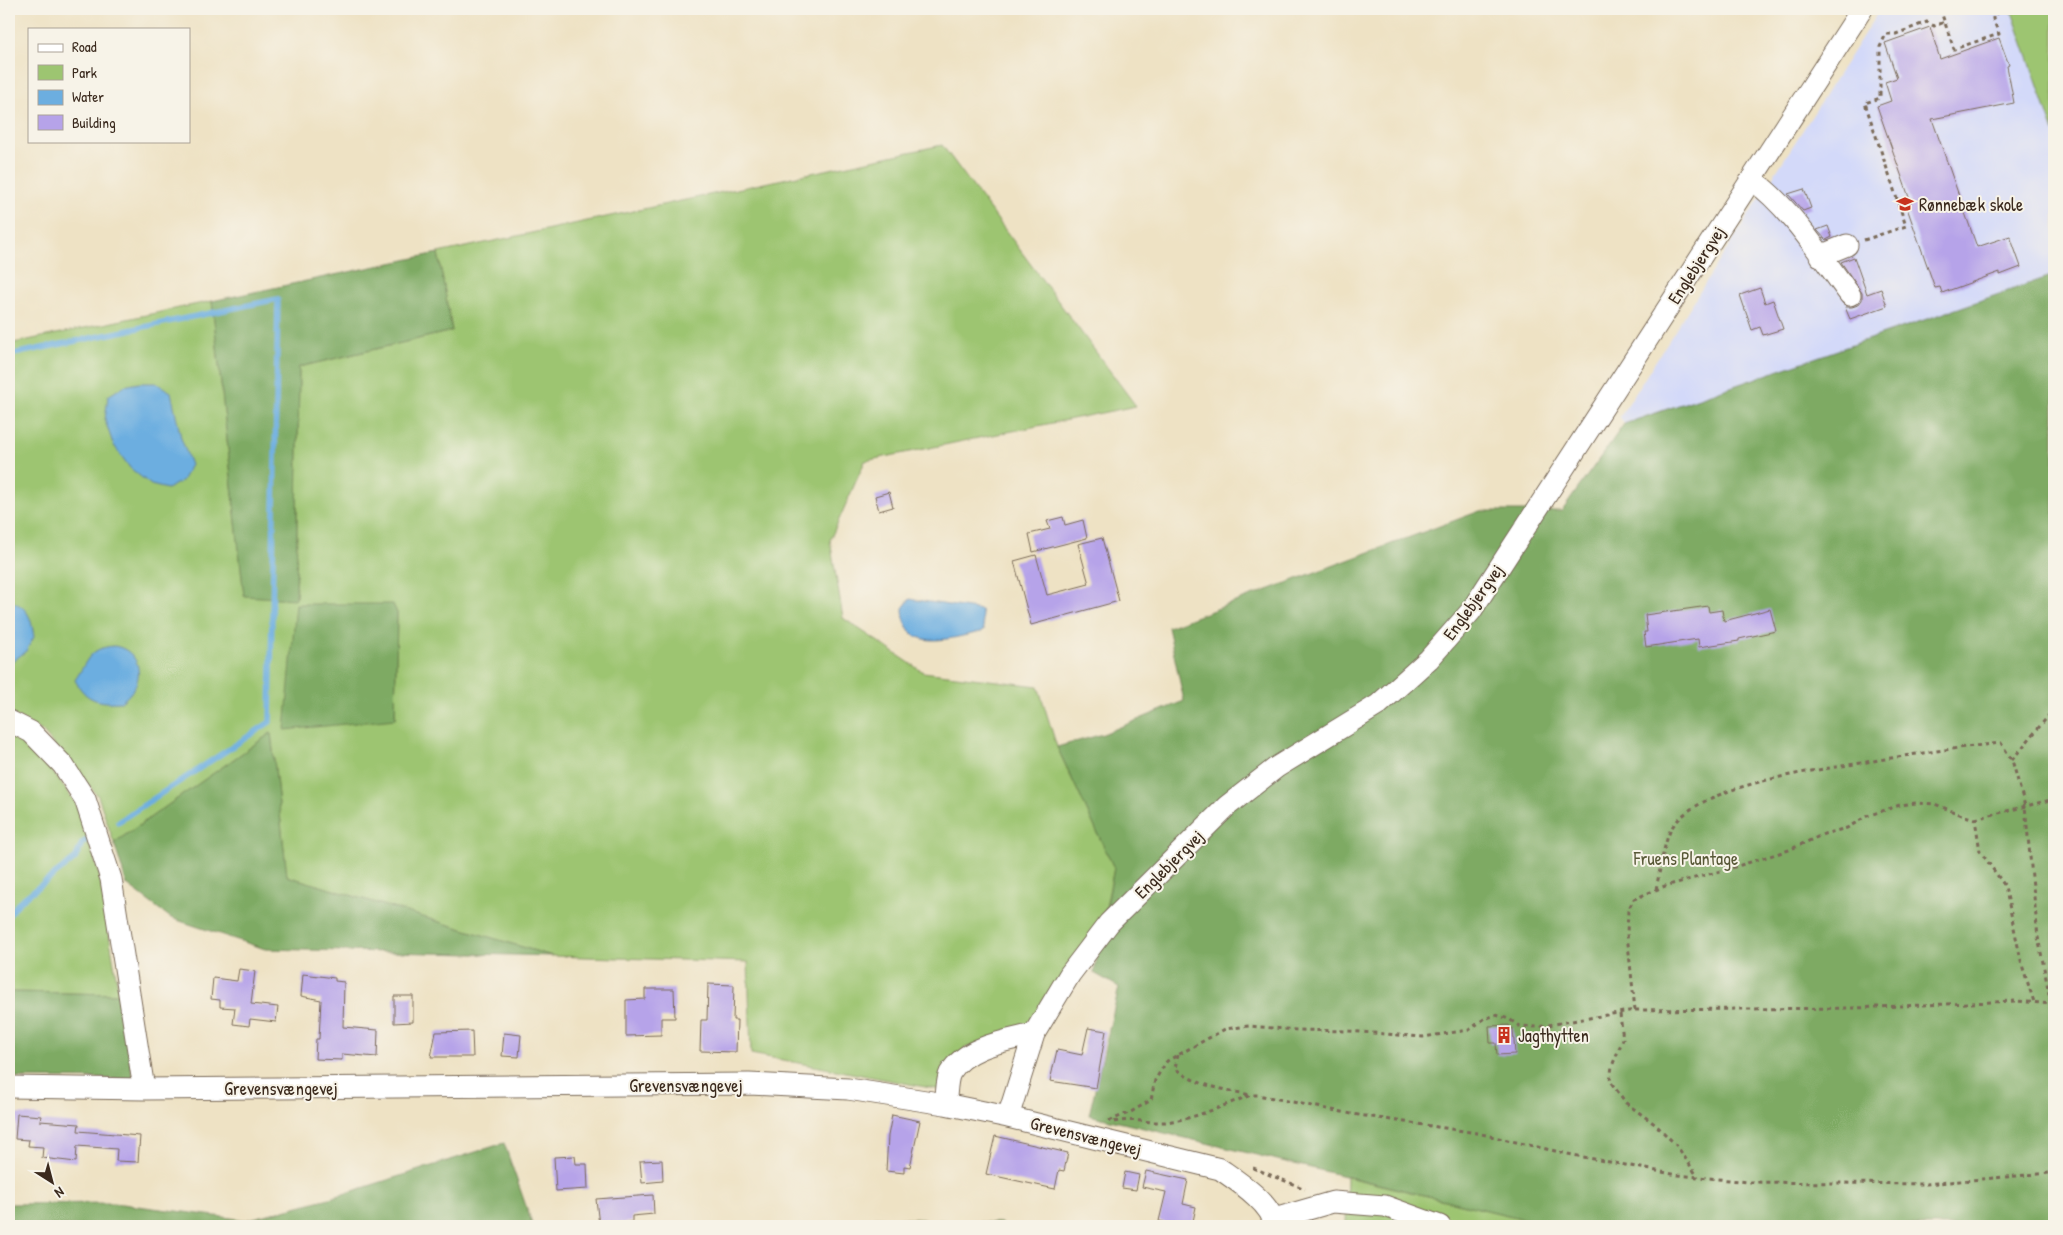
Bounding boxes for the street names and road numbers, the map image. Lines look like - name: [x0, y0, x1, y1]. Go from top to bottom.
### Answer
- street label: Englebjergvej: [1661, 221, 1731, 309]
- street label: Englebjergvej: [1437, 559, 1509, 645]
- street label: Englebjergvej: [1129, 824, 1209, 904]
- street label: Grevensvængevej: [629, 1073, 743, 1098]
- street label: Grevensvængevej: [224, 1076, 338, 1101]
- street label: Grevensvængevej: [1028, 1110, 1144, 1162]

